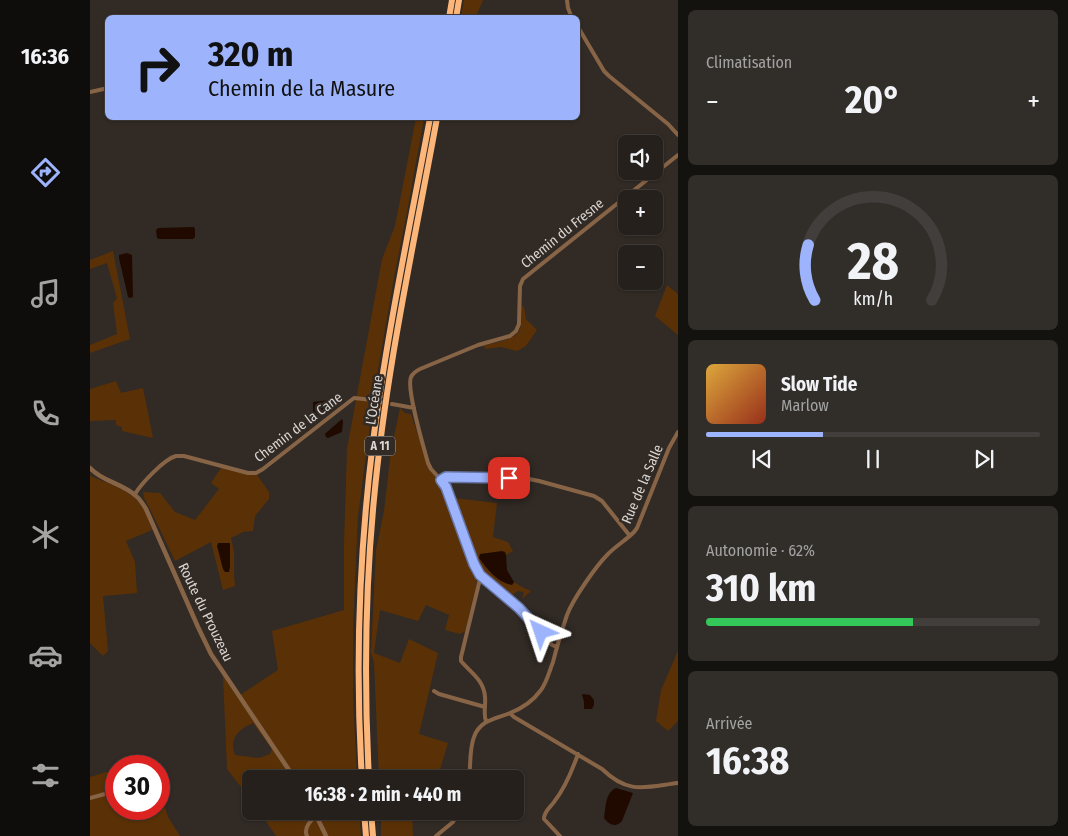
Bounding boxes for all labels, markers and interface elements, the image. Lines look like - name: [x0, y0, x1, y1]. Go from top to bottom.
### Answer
- text: 320 m: [208, 33, 294, 75]
- icon: right: [125, 35, 190, 100]
- text: 16:36: [21, 43, 69, 70]
- text: Climatisation: [706, 53, 792, 72]
- text: Chemin de la Masure: [208, 75, 395, 102]
- text: 20°: [845, 77, 901, 123]
- text: −: [706, 85, 719, 118]
- text: +: [1027, 85, 1040, 118]
- map controls: [618, 135, 663, 290]
- button: sound: [618, 135, 663, 180]
- icon: directions: [28, 155, 63, 190]
- button: +: [618, 190, 663, 235]
- street label: Chemin du Fresne: [517, 195, 607, 272]
- text: 28: [846, 230, 899, 293]
- button: −: [618, 245, 663, 290]
- icon: music: [28, 276, 63, 311]
- text: km/h: [853, 288, 893, 310]
- text: Slow Tide: [781, 373, 857, 396]
- street label: L’Océane: [362, 374, 387, 426]
- street label: Chemin de la Cane: [251, 389, 346, 466]
- icon: phone: [28, 396, 63, 431]
- text: Marlow: [781, 396, 829, 415]
- road number: A 11: [365, 436, 395, 456]
- street label: Rue de la Salle: [618, 442, 667, 526]
- icon: previous: [748, 445, 776, 473]
- icon: pause: [859, 445, 887, 473]
- icon: next: [970, 445, 998, 473]
- pin: [488, 457, 530, 499]
- icon: arrive: [495, 464, 523, 492]
- icon: climate: [28, 517, 63, 552]
- text: Autonomie · 62%: [706, 541, 815, 560]
- street label: Route du Prouzeau: [174, 560, 237, 664]
- text: 310 km: [706, 565, 816, 611]
- position arrow: [514, 605, 566, 657]
- icon: car: [28, 638, 63, 673]
- text: Arrivée: [706, 714, 752, 733]
- text: 16:38: [706, 738, 789, 784]
- speed limit sign: 30: [105, 755, 170, 820]
- icon: filters: [28, 758, 63, 793]
- text: 16:38 · 2 min · 440 m: [305, 783, 461, 806]

